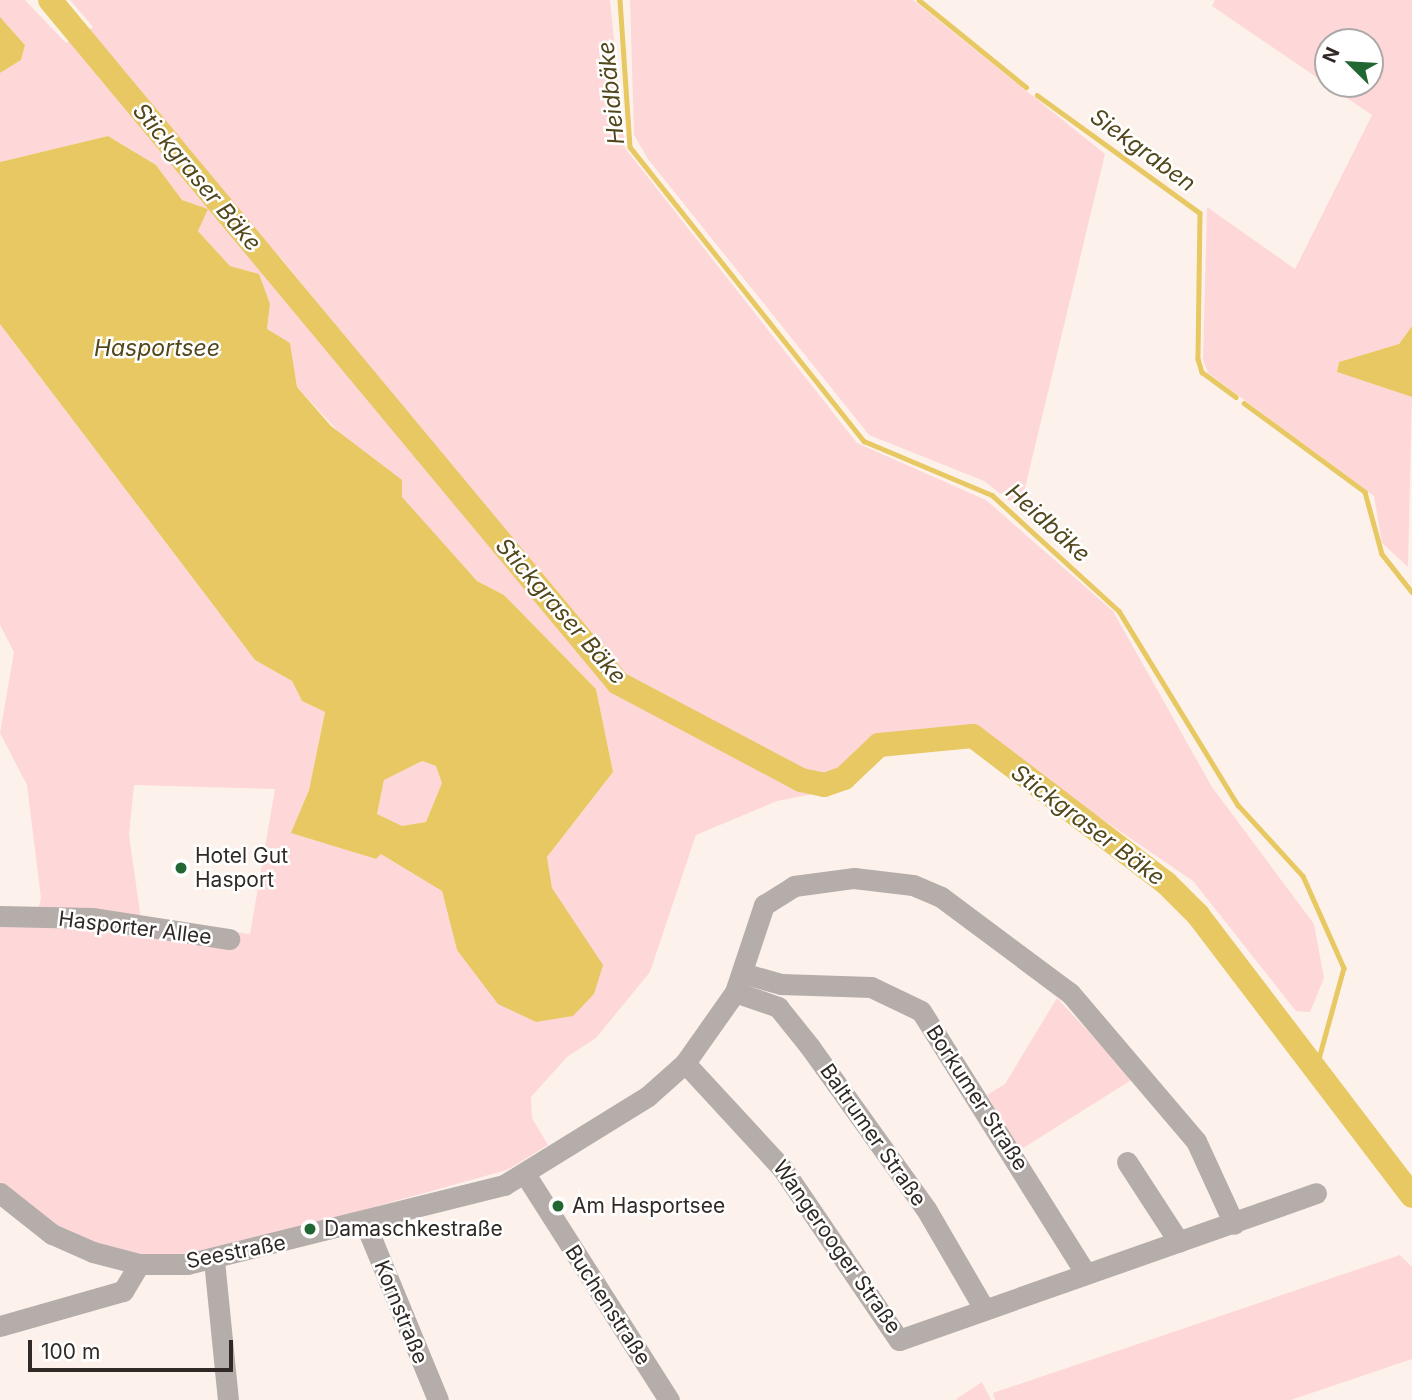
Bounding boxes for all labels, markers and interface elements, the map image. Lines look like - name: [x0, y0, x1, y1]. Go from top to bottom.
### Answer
- north arrow: [1314, 28, 1384, 98]
- water label: Heidbäke: [592, 40, 630, 146]
- text: N: [1318, 44, 1345, 66]
- water label: Stickgraser Bäke: [127, 97, 267, 257]
- water label: Siekgraben: [1085, 103, 1201, 197]
- water label: Hasportsee: [94, 334, 220, 362]
- water label: Heidbäke: [1000, 478, 1096, 568]
- water label: Stickgraser Bäke: [490, 532, 632, 690]
- water label: Stickgraser Bäke: [1006, 758, 1170, 892]
- place label: Hotel Gut Hasport: [195, 843, 288, 893]
- marker: Hotel Gut Hasport: [173, 860, 189, 876]
- street label: Hasporter Allee: [57, 906, 213, 950]
- street label: Borkumer Straße: [921, 1021, 1033, 1175]
- street label: Baltrumer Straße: [815, 1059, 931, 1211]
- street label: Wangerooger Straße: [768, 1155, 906, 1339]
- place label: Am Hasportsee: [572, 1193, 725, 1219]
- marker: Am Hasportsee: [550, 1198, 566, 1214]
- place label: Damaschkestraße: [324, 1216, 503, 1242]
- marker: Damaschkestraße: [302, 1221, 318, 1237]
- street label: Seestraße: [184, 1230, 288, 1274]
- street label: Buchenstraße: [560, 1240, 656, 1370]
- street label: Kornstraße: [369, 1257, 433, 1367]
- scale bar: [32, 1326, 236, 1370]
- text: 100 m: [41, 1339, 100, 1364]

